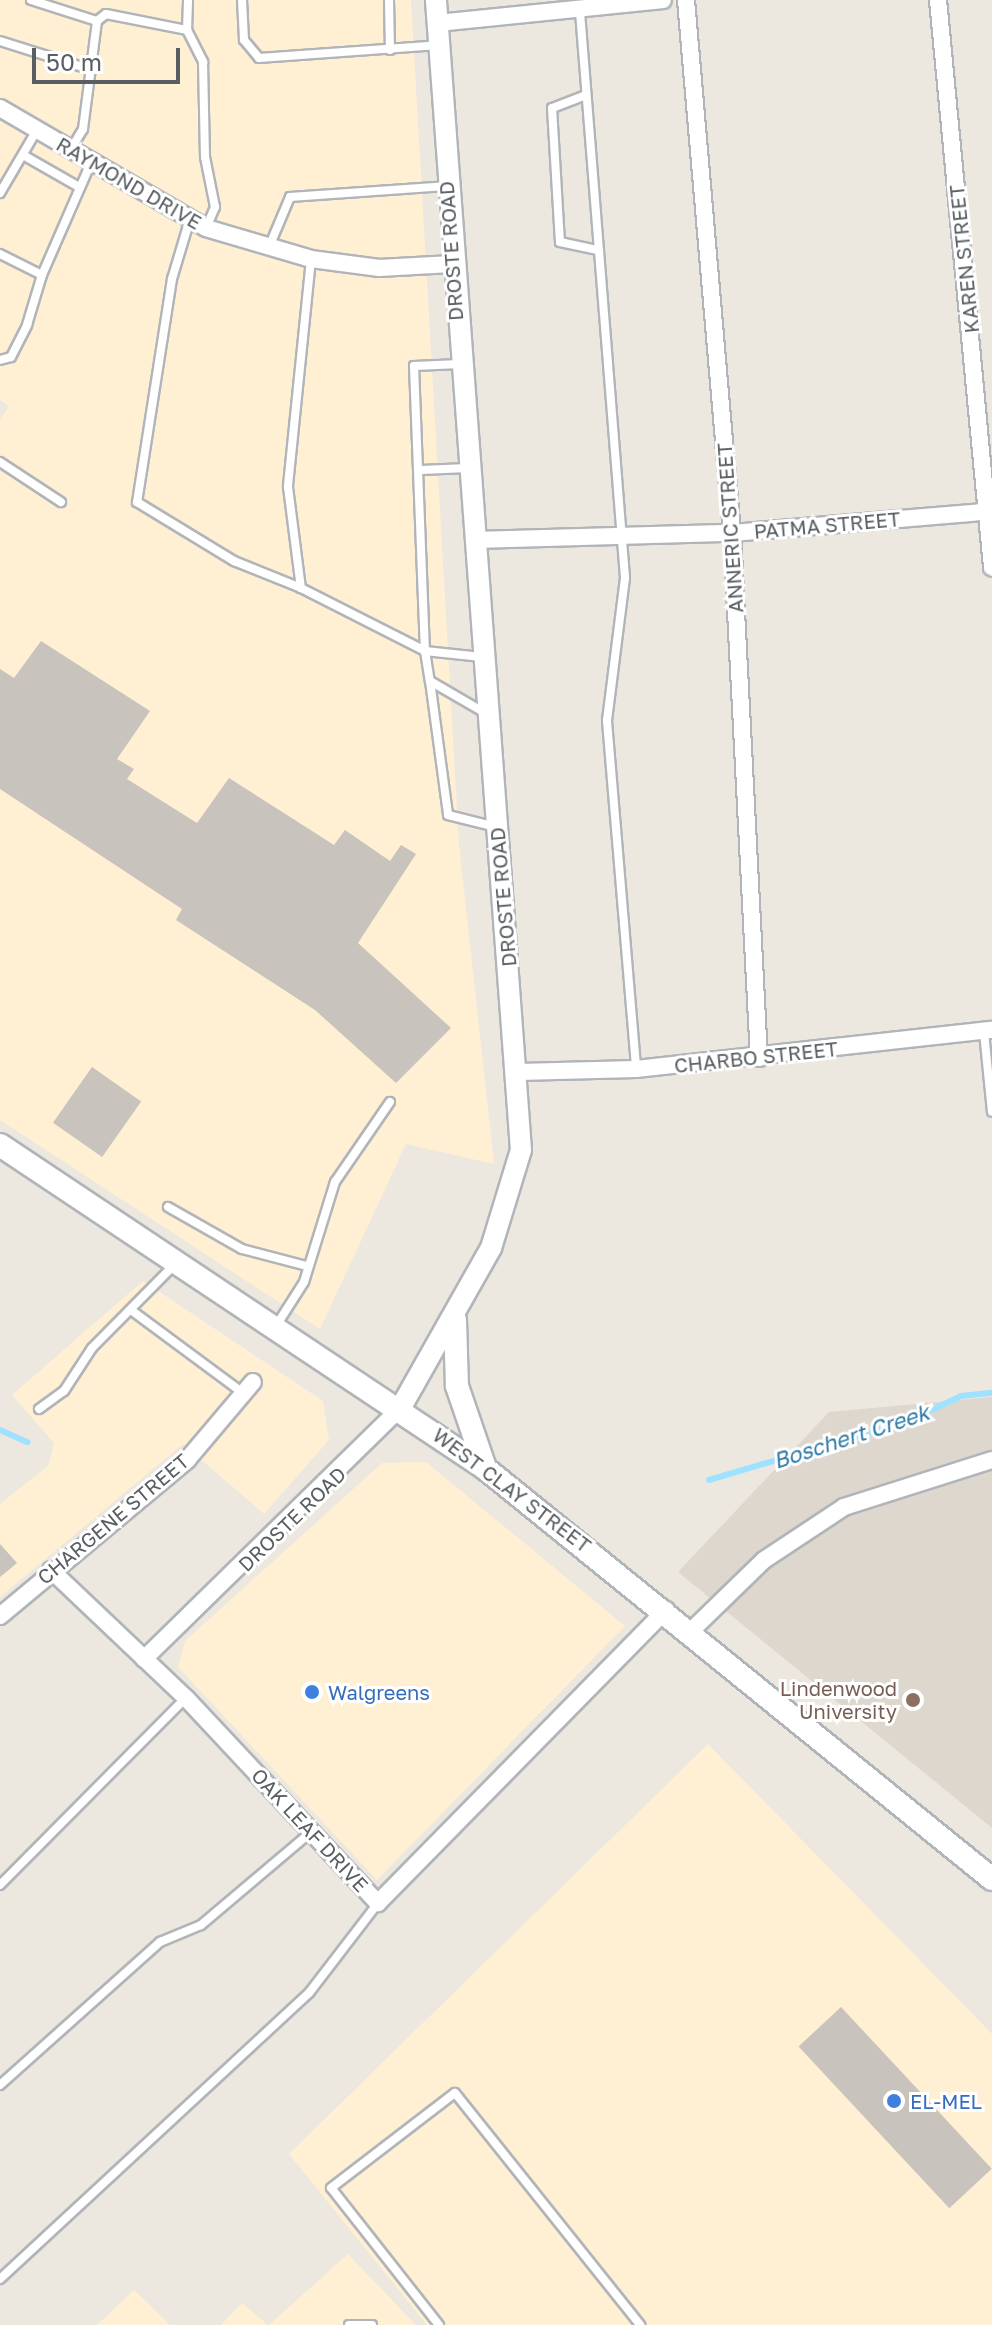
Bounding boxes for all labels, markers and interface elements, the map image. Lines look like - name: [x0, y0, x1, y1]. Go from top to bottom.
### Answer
- scale bar: [36, 32, 184, 82]
- text: 50 m: [46, 47, 102, 76]
- street label: RAYMOND DRIVE: [52, 132, 206, 234]
- street label: DROSTE ROAD: [434, 180, 468, 322]
- street label: KAREN STREET: [944, 184, 984, 334]
- street label: ANNERIC STREET: [712, 442, 748, 614]
- street label: PATMA STREET: [753, 507, 901, 543]
- street label: DROSTE ROAD: [485, 826, 521, 968]
- street label: CHARBO STREET: [673, 1036, 839, 1078]
- water label: Boschert Creek: [770, 1398, 932, 1474]
- street label: WEST CLAY STREET: [428, 1423, 596, 1557]
- street label: CHARGENE STREET: [32, 1449, 194, 1589]
- street label: DROSTE ROAD: [233, 1462, 351, 1576]
- place label: Lindenwood University: [780, 1676, 897, 1723]
- place label: Walgreens: [328, 1680, 430, 1704]
- marker: Walgreens: [303, 1683, 321, 1701]
- marker: Lindenwood University: [904, 1691, 922, 1709]
- street label: OAK LEAF DRIVE: [247, 1763, 373, 1897]
- place label: EL-MEL: [910, 2089, 982, 2113]
- marker: EL-MEL: [885, 2092, 903, 2110]

